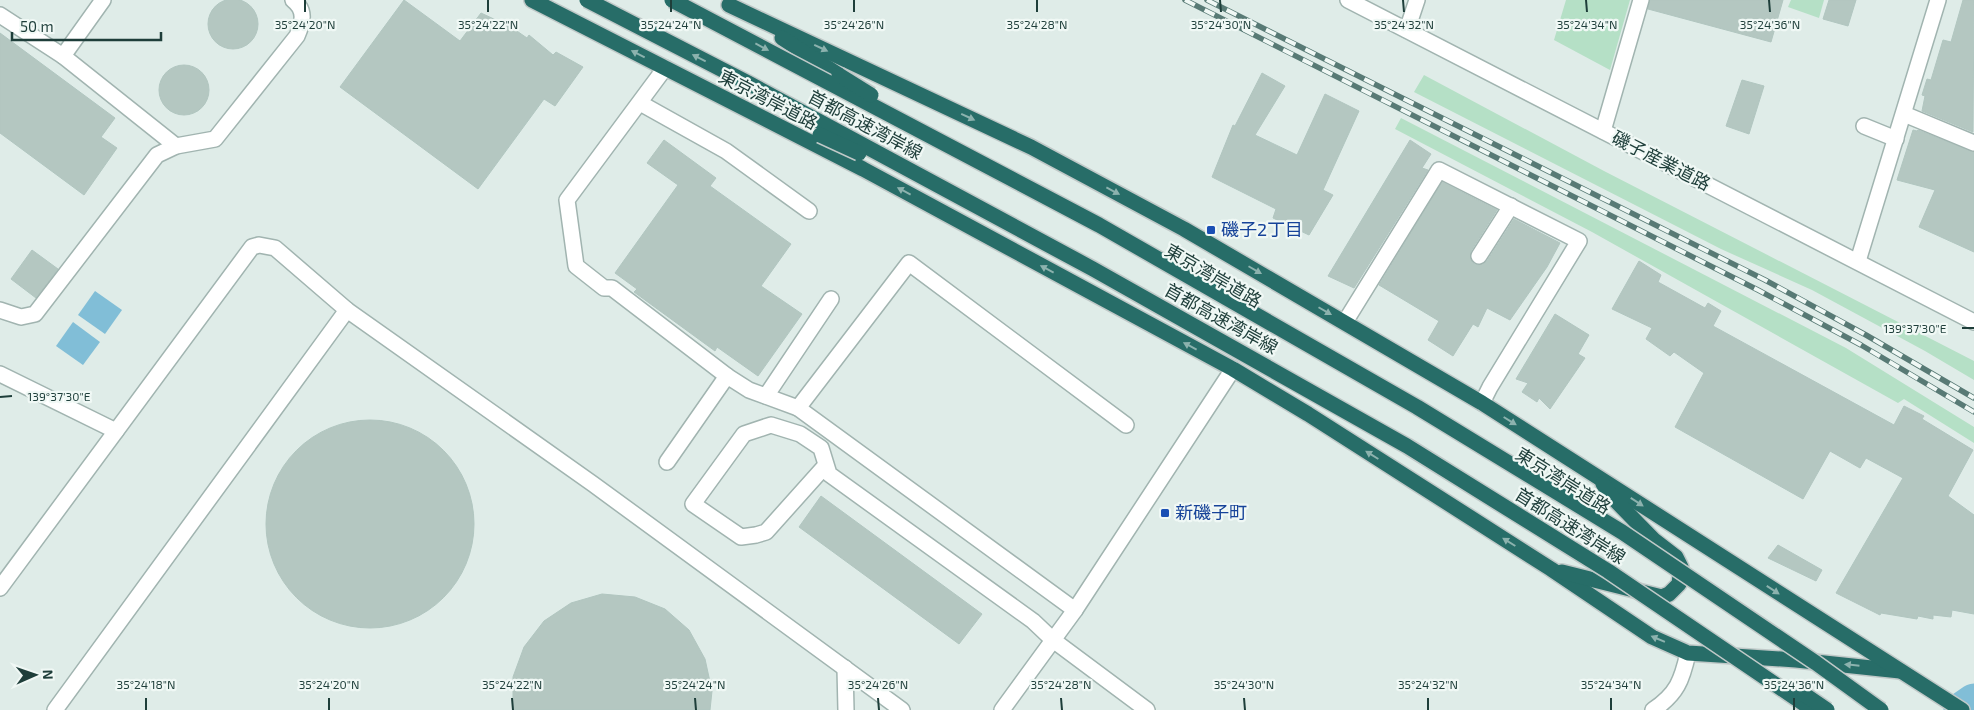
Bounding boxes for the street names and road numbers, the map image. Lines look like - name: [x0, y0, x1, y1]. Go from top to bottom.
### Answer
- street label: 東京湾岸道路: [715, 65, 822, 133]
- street label: 首都高速湾岸線: [805, 85, 926, 163]
- street label: 磯子産業道路: [1608, 126, 1715, 194]
- street label: 東京湾岸道路: [1161, 239, 1266, 312]
- street label: 首都高速湾岸線: [1161, 278, 1282, 358]
- street label: 東京湾岸道路: [1512, 442, 1615, 518]
- street label: 首都高速湾岸線: [1511, 482, 1630, 568]

